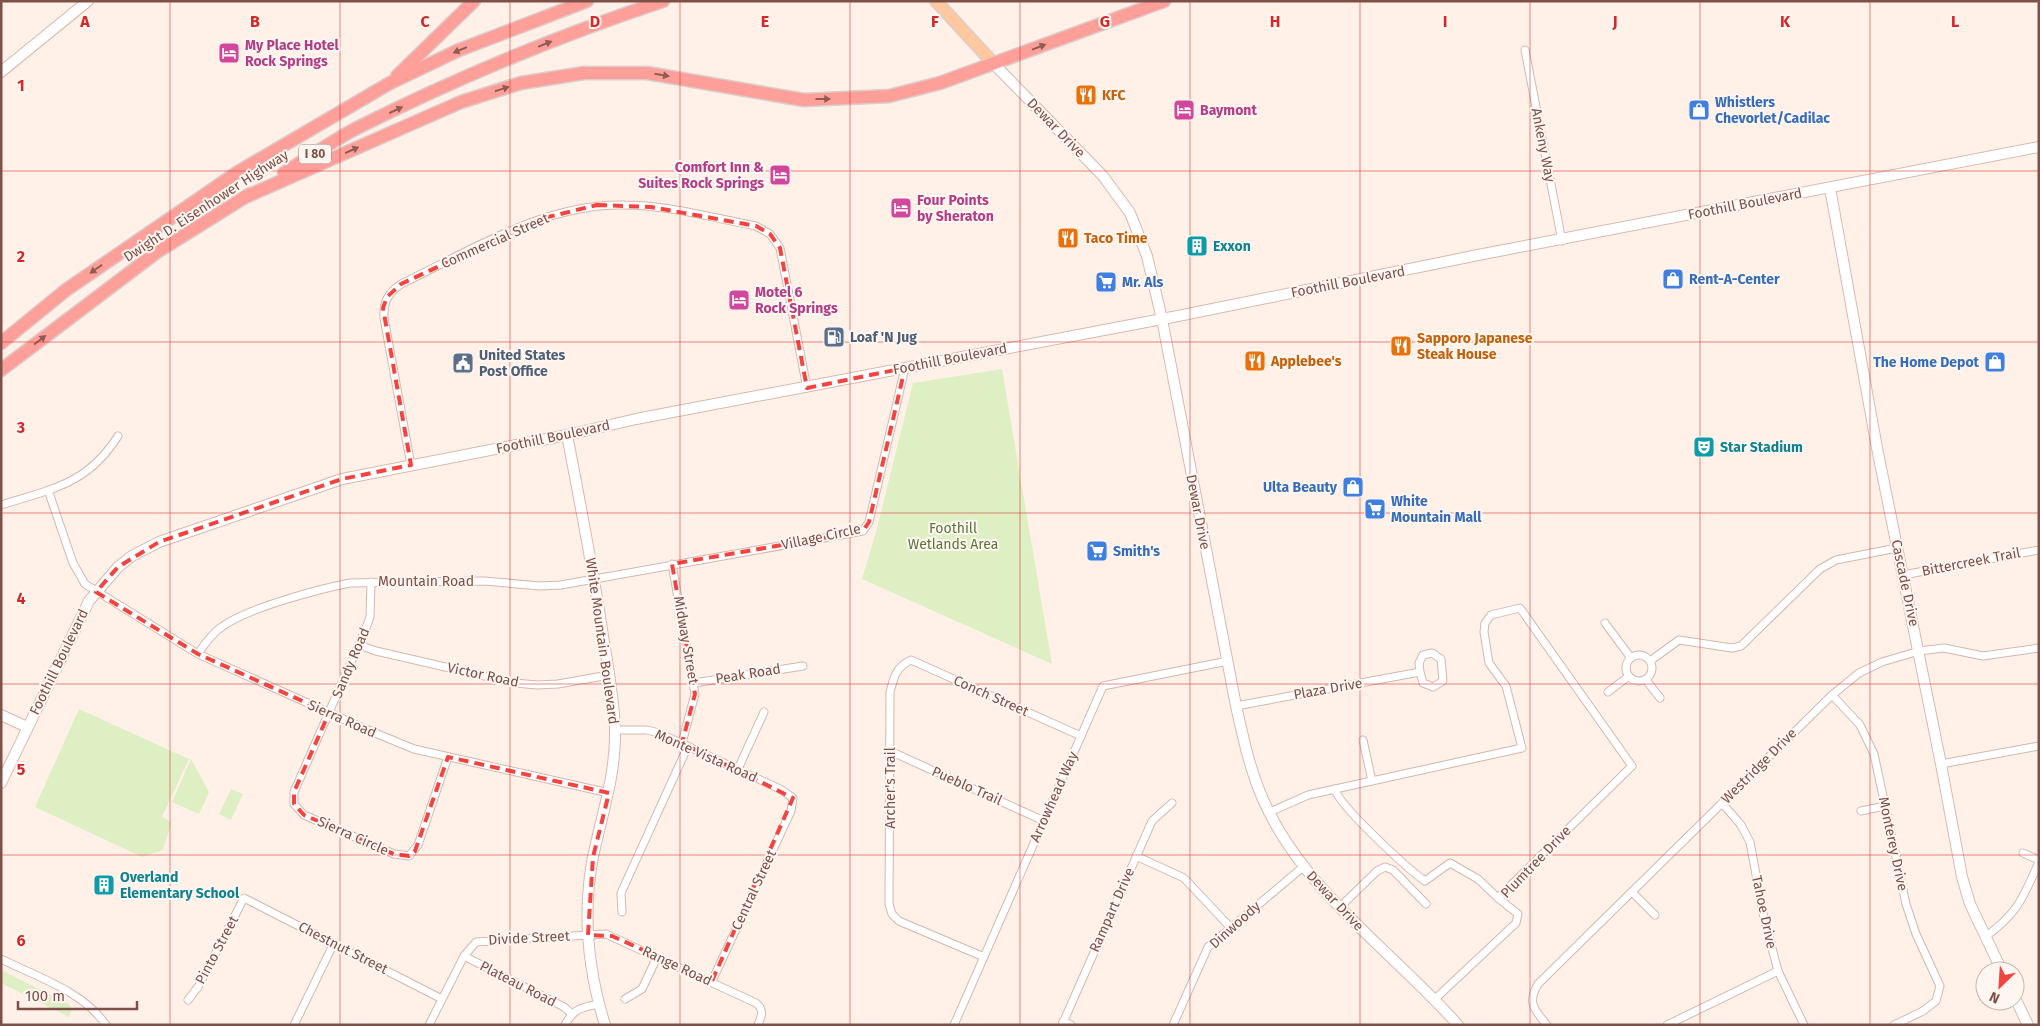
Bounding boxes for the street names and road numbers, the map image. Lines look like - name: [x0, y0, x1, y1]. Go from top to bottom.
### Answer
- street label: Dewar Drive: [1023, 95, 1089, 161]
- street label: Ankeny Way: [1527, 107, 1559, 184]
- road number: I 80: [299, 144, 331, 164]
- street label: Dwight D. Eisenhower Highway: [120, 146, 292, 266]
- street label: Foothill Boulevard: [1686, 185, 1804, 223]
- street label: Commercial Street: [438, 209, 552, 272]
- street label: Foothill Boulevard: [1289, 263, 1407, 301]
- street label: Foothill Boulevard: [891, 340, 1009, 378]
- street label: Foothill Boulevard: [495, 417, 611, 457]
- street label: Dewar Drive: [1182, 473, 1214, 551]
- street label: Village Circle: [780, 520, 862, 554]
- street label: Cascade Drive: [1887, 538, 1923, 628]
- street label: Bittercreek Trail: [1920, 544, 2022, 580]
- street label: White Mountain Boulevard: [582, 557, 622, 725]
- street label: Mountain Road: [378, 573, 474, 590]
- street label: Midway Street: [670, 595, 702, 686]
- street label: Foothill Boulevard: [26, 606, 92, 718]
- street label: Sandy Road: [329, 625, 373, 701]
- street label: Victor Road: [446, 659, 520, 691]
- street label: Peak Road: [714, 660, 782, 688]
- street label: Conch Street: [951, 672, 1032, 721]
- street label: Plaza Drive: [1292, 675, 1364, 703]
- street label: Sierra Road: [305, 696, 379, 742]
- street label: Westridge Drive: [1718, 725, 1800, 807]
- street label: Monte Vista Road: [652, 726, 760, 786]
- street label: Archer's Trail: [882, 747, 899, 829]
- street label: Arrowhead Way: [1026, 749, 1082, 845]
- street label: Pueblo Trail: [929, 763, 1005, 809]
- street label: Monterey Drive: [1875, 795, 1911, 893]
- street label: Sierra Circle: [315, 813, 391, 859]
- street label: Plumtree Drive: [1497, 822, 1575, 902]
- street label: Central Street: [728, 846, 780, 933]
- street label: Rampart Drive: [1086, 865, 1138, 955]
- street label: Dewar Drive: [1303, 867, 1367, 935]
- street label: Tahoe Drive: [1748, 874, 1780, 950]
- street label: Dinwoody: [1206, 898, 1264, 952]
- street label: Pinto Street: [192, 912, 243, 987]
- street label: Chestnut Street: [295, 918, 391, 978]
- street label: Divide Street: [488, 927, 571, 949]
- street label: Range Road: [639, 942, 715, 990]
- street label: Plateau Road: [477, 957, 559, 1011]

